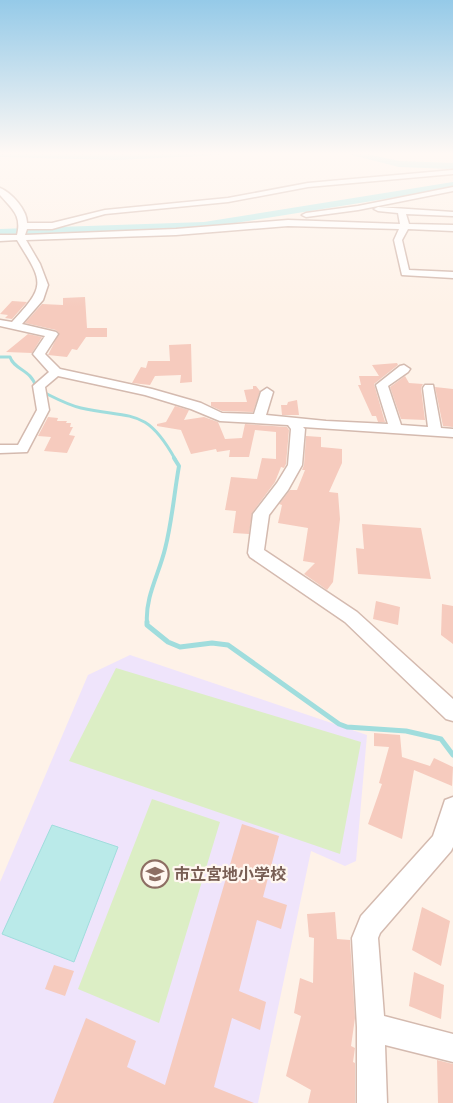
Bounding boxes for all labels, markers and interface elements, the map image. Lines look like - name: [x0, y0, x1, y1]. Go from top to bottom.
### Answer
- school or university icon: 市立宮地小学校: [140, 859, 170, 889]
- place label: 市立宮地小学校: [174, 866, 286, 883]

